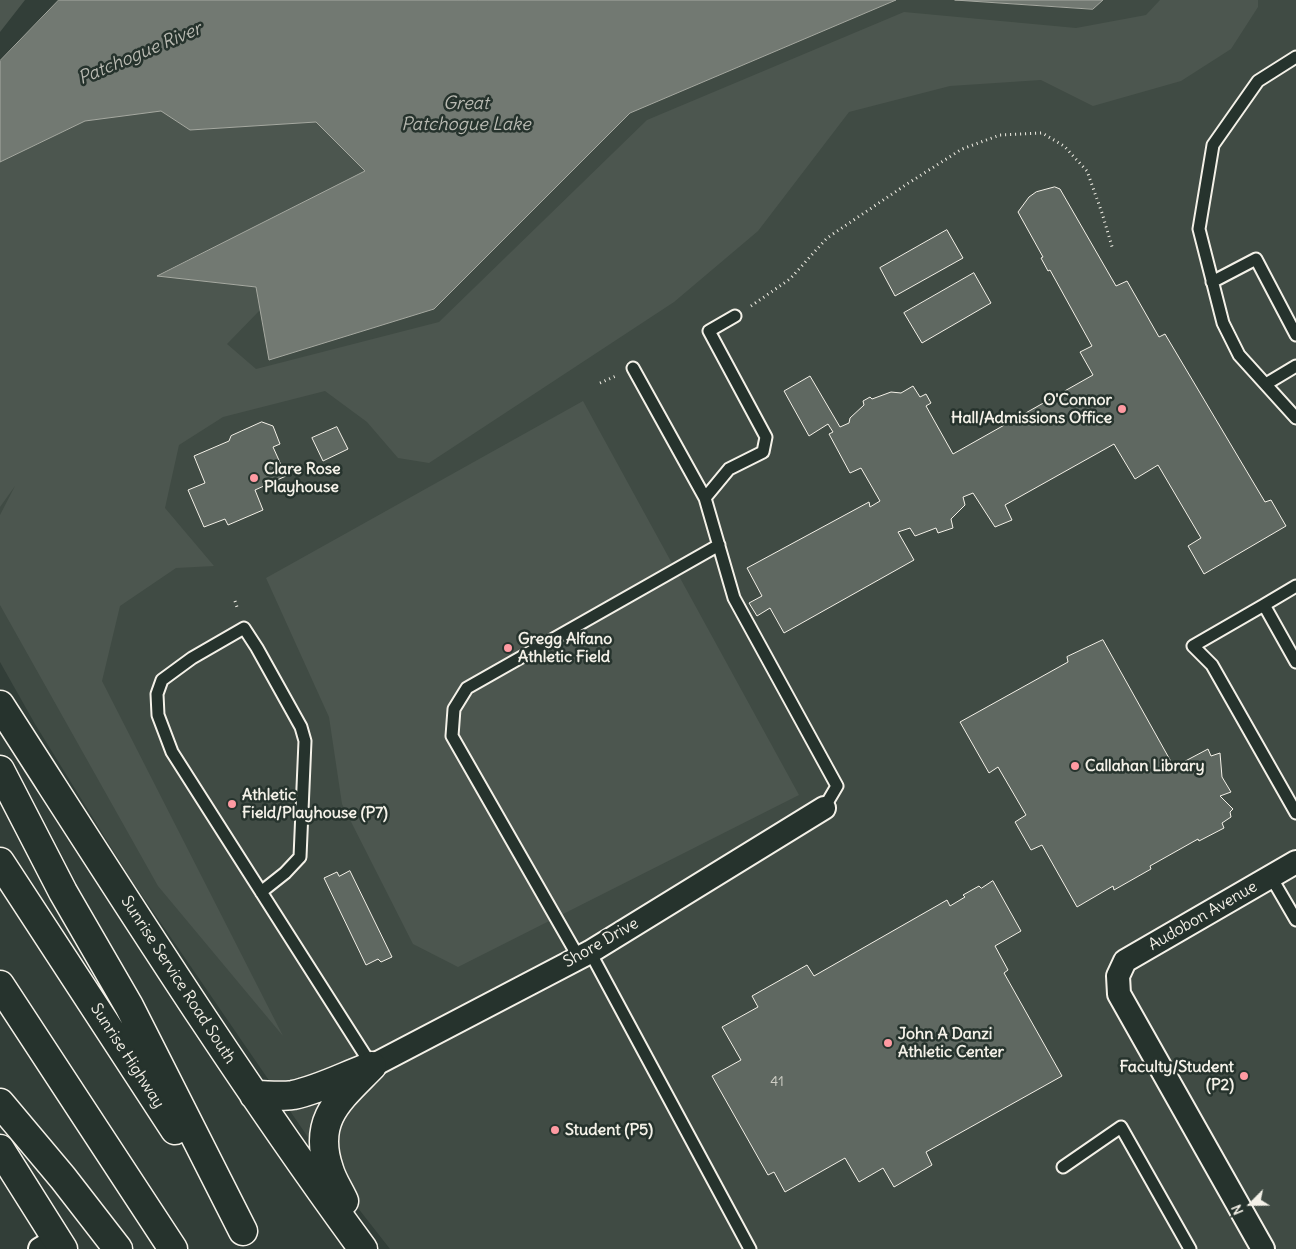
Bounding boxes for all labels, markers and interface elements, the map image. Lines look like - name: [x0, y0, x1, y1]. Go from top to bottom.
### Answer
- water label: Patchogue River: [75, 18, 205, 90]
- water label: Great Patchogue Lake: [401, 93, 531, 136]
- place label: O'Connor Hall/Admissions Office: [951, 390, 1112, 428]
- marker: O'Connor Hall/Admissions Office: [1116, 403, 1128, 415]
- place label: Clare Rose Playhouse: [264, 459, 341, 497]
- marker: Clare Rose Playhouse: [248, 472, 260, 484]
- place label: Gregg Alfano Athletic Field: [518, 629, 612, 667]
- marker: Gregg Alfano Athletic Field: [502, 642, 514, 654]
- place label: Callahan Library: [1085, 756, 1205, 776]
- marker: Callahan Library: [1069, 760, 1081, 772]
- place label: Athletic Field/Playhouse (P7): [242, 785, 388, 823]
- marker: Athletic Field/Playhouse (P7): [226, 798, 238, 810]
- street label: Audobon Avenue: [1145, 877, 1261, 955]
- street label: Sunrise Service Road South: [117, 893, 239, 1067]
- street label: Shore Drive: [560, 914, 642, 972]
- street label: Sunrise Highway: [86, 1000, 168, 1112]
- place label: John A Danzi Athletic Center: [898, 1024, 1004, 1062]
- marker: John A Danzi Athletic Center: [882, 1037, 894, 1049]
- place label: Faculty/Student (P2): [1120, 1057, 1234, 1095]
- marker: Faculty/Student (P2): [1238, 1070, 1250, 1082]
- house number: 41: [770, 1074, 784, 1090]
- place label: Student (P5): [565, 1120, 653, 1140]
- marker: Student (P5): [549, 1124, 561, 1136]
- north arrow: [1226, 1179, 1276, 1229]
- text: N: [1227, 1202, 1247, 1218]

